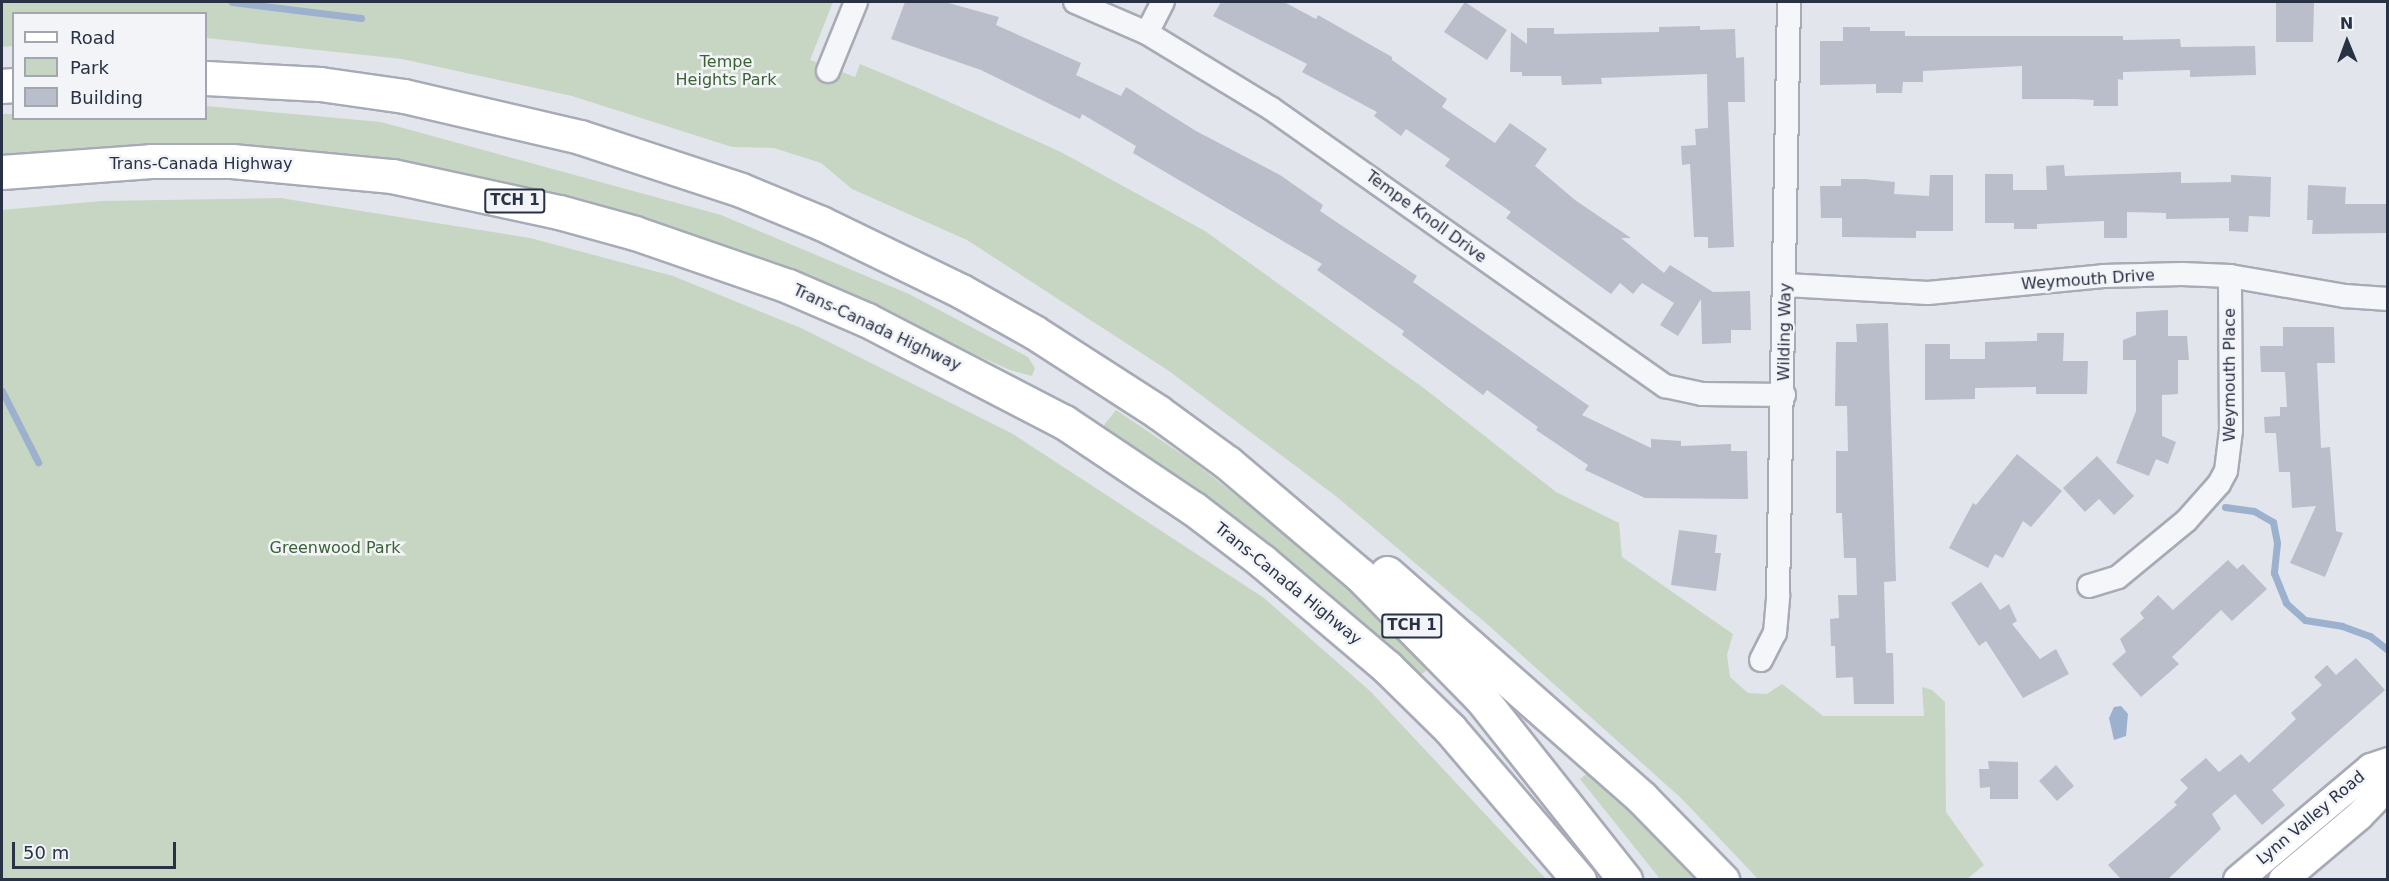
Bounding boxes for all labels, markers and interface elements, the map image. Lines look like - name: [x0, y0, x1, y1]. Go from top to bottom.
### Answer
- legend: [12, 12, 207, 120]
- north arrow: [2317, 12, 2377, 72]
- text: N: [2340, 14, 2354, 33]
- text: Road: [70, 27, 115, 48]
- park label: Tempe Heights Park: [676, 52, 776, 90]
- text: Park: [70, 57, 109, 78]
- text: Building: [70, 87, 143, 108]
- street label: Trans-Canada Highway: [109, 154, 293, 174]
- street label: Tempe Knoll Drive: [1362, 167, 1490, 267]
- road number: TCH 1: [484, 189, 546, 213]
- street label: Weymouth Drive: [2021, 266, 2155, 294]
- street label: Trans-Canada Highway: [790, 281, 964, 375]
- street label: Wilding Way: [1775, 283, 1795, 381]
- street label: Weymouth Place: [2220, 308, 2240, 442]
- street label: Trans-Canada Highway: [1211, 519, 1365, 649]
- park label: Greenwood Park: [270, 538, 400, 558]
- road number: TCH 1: [1380, 614, 1444, 638]
- street label: Lynn Valley Road: [2253, 767, 2369, 869]
- scale bar: [15, 830, 178, 868]
- text: 50 m: [23, 842, 69, 863]

